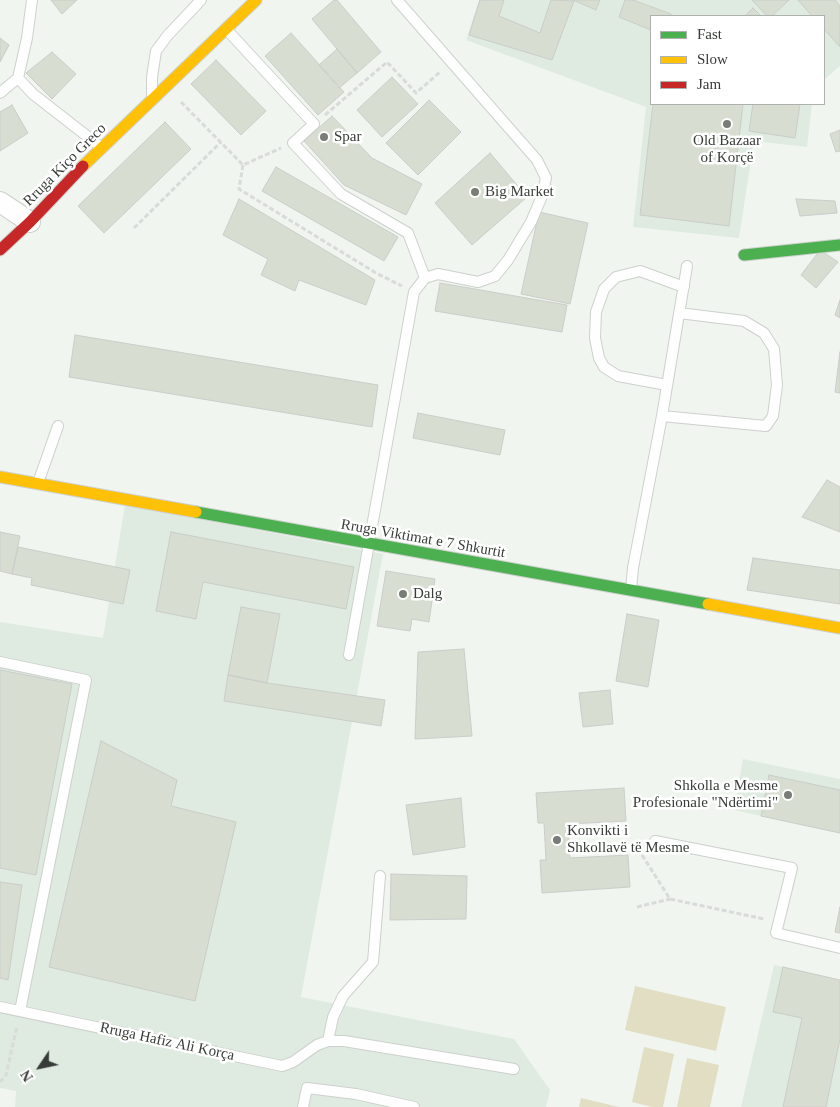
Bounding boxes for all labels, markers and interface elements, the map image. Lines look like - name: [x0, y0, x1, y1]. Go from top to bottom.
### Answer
- legend: [650, 15, 825, 105]
- text: Fast: [697, 26, 722, 42]
- text: Slow: [697, 51, 728, 67]
- text: Jam: [697, 76, 721, 92]
- marker: Old Bazaar of Korçë: [721, 118, 733, 130]
- street label: Rruga Kiço Greco: [20, 120, 110, 210]
- place label: Spar: [334, 128, 361, 146]
- marker: Spar: [318, 131, 330, 143]
- place label: Old Bazaar of Korçë: [693, 132, 761, 167]
- place label: Big Market: [485, 183, 554, 201]
- marker: Big Market: [469, 186, 481, 198]
- street label: Rruga Viktimat e 7 Shkurtit: [339, 516, 507, 562]
- place label: Dalg: [413, 585, 442, 603]
- marker: Dalg: [397, 588, 409, 600]
- place label: Shkolla e Mesme Profesionale "Ndërtimi": [633, 777, 778, 812]
- marker: Shkolla e Mesme Profesionale "Ndërtimi": [782, 789, 794, 801]
- place label: Konvikti i Shkollavë të Mesme: [567, 822, 689, 857]
- marker: Konvikti i Shkollavë të Mesme: [551, 834, 563, 846]
- street label: Rruga Hafiz Ali Korça: [98, 1019, 236, 1065]
- north arrow: [15, 1042, 65, 1092]
- text: N: [18, 1067, 36, 1084]

